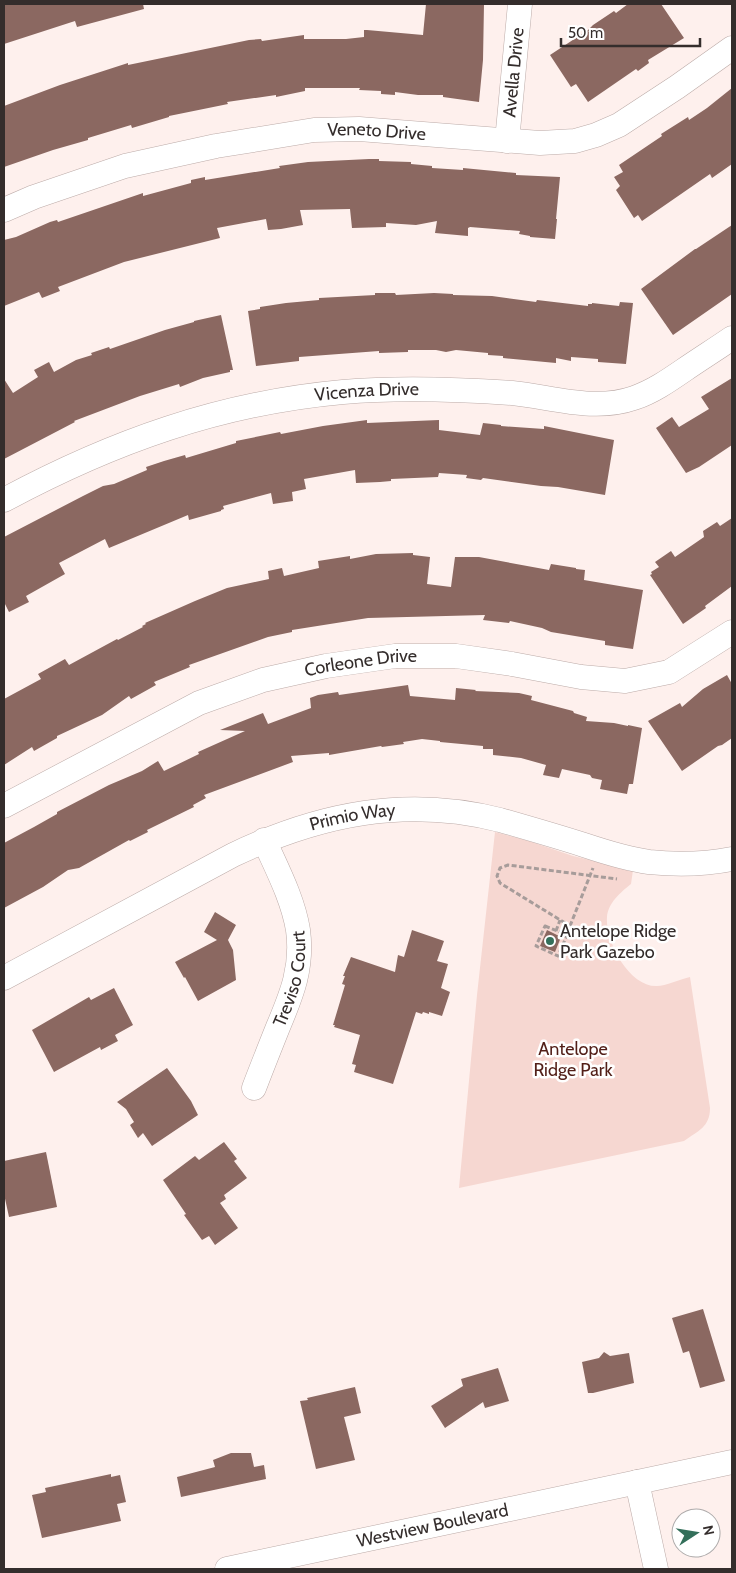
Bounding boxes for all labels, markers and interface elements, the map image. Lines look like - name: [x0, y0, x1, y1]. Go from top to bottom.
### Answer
- scale bar: [561, 15, 700, 47]
- text: 50 m: [568, 24, 603, 42]
- street label: Avella Drive: [498, 26, 529, 118]
- street label: Veneto Drive: [327, 118, 427, 145]
- street label: Vicenza Drive: [313, 378, 419, 406]
- street label: Corleone Drive: [302, 645, 417, 681]
- street label: Primio Way: [307, 799, 396, 836]
- place label: Antelope Ridge Park Gazebo: [560, 920, 676, 963]
- street label: Treviso Court: [268, 930, 310, 1030]
- marker: Antelope Ridge Park Gazebo: [544, 935, 556, 947]
- park label: Antelope Ridge Park: [533, 1038, 614, 1081]
- street label: Westview Boulevard: [355, 1499, 510, 1552]
- north arrow: [671, 1508, 721, 1558]
- text: N: [699, 1524, 719, 1537]

